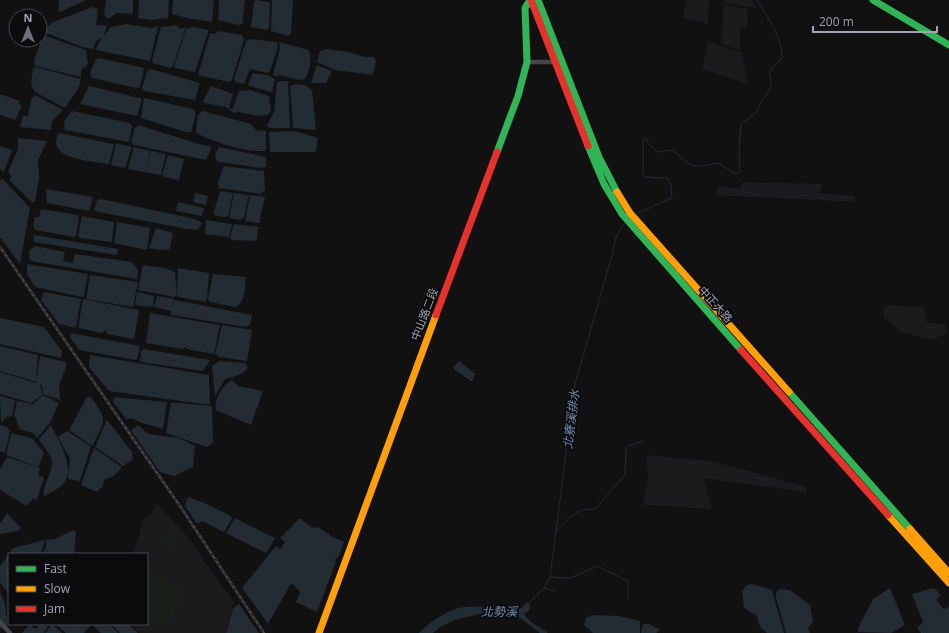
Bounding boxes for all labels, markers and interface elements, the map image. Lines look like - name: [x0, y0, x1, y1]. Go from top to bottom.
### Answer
- north arrow: [8, 8, 48, 48]
- scale bar: [813, 8, 937, 34]
- text: N: [24, 10, 32, 25]
- text: 200 m: [819, 13, 854, 30]
- street label: 中正大路: [696, 283, 736, 325]
- street label: 中山路二段: [407, 286, 441, 342]
- water label: 北寮溪排水: [559, 387, 583, 450]
- legend: [8, 553, 148, 625]
- text: Fast: [44, 560, 67, 577]
- text: Slow: [44, 580, 71, 597]
- text: Jam: [43, 600, 65, 617]
- water label: 北勢溪: [481, 603, 519, 620]

